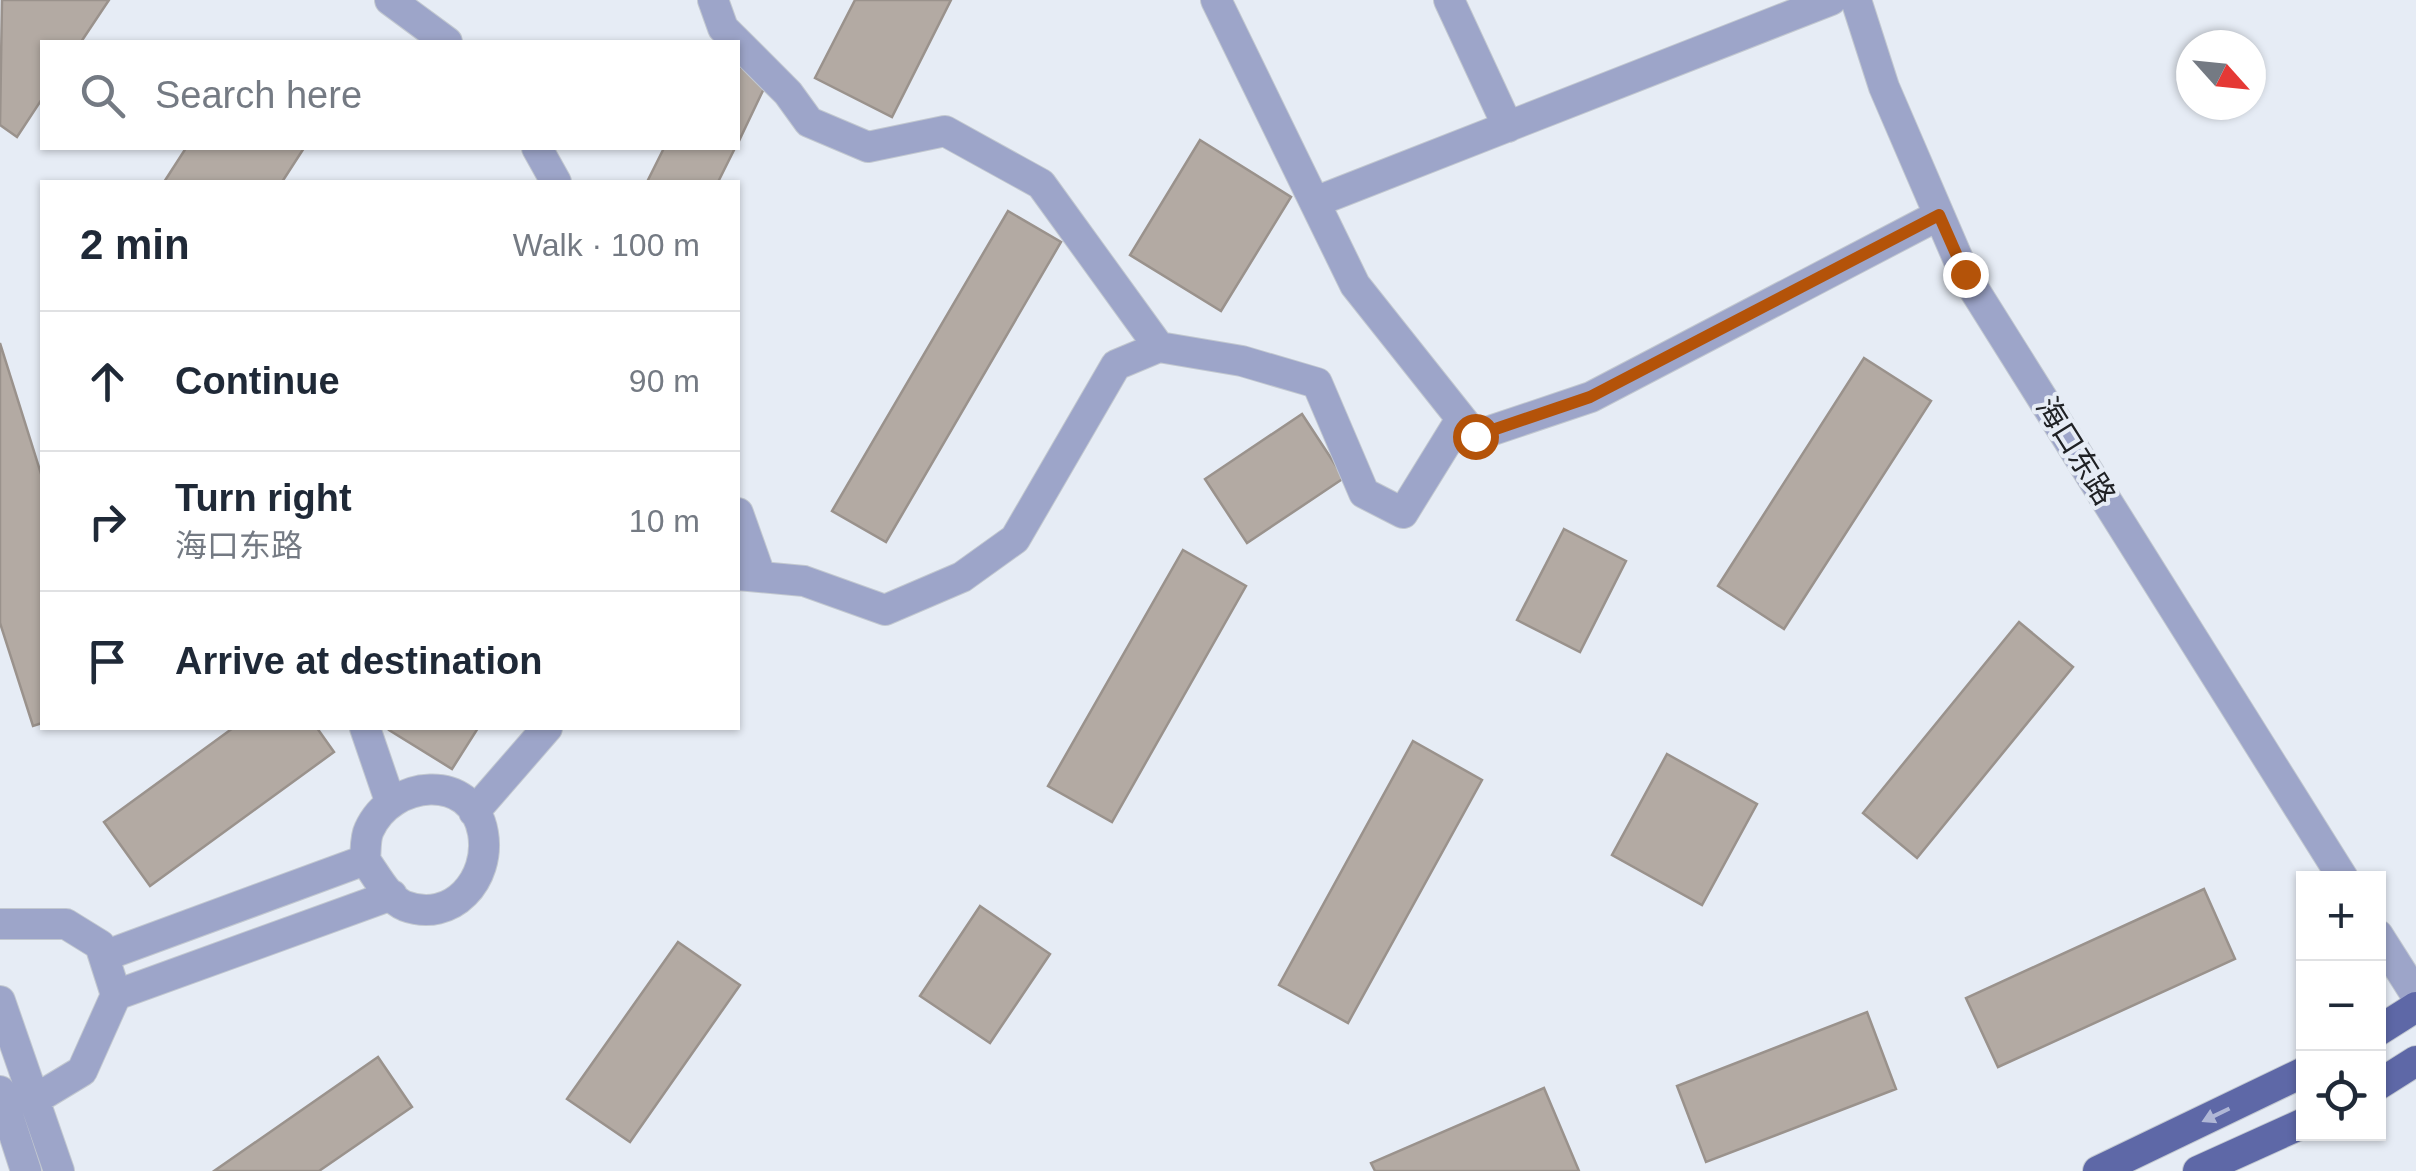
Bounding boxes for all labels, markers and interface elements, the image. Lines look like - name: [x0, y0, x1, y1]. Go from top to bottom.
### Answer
- north arrow: [2176, 30, 2266, 120]
- search box: [40, 40, 740, 150]
- icon: search: [75, 68, 130, 123]
- text: Search here: [155, 74, 362, 116]
- text: 2 min: [80, 221, 190, 268]
- text: Walk · 100 m: [513, 227, 700, 263]
- route end: [1943, 252, 1989, 298]
- icon: ahead: [80, 354, 135, 409]
- text: Continue: [175, 360, 340, 402]
- text: 90 m: [629, 363, 700, 399]
- street label: 海口东路: [2030, 391, 2122, 511]
- route start: [1453, 414, 1499, 460]
- text: Turn right: [175, 477, 352, 519]
- icon: right: [80, 494, 135, 549]
- text: 10 m: [629, 503, 700, 539]
- text: 海口东路: [175, 528, 303, 564]
- icon: arrive: [80, 634, 135, 689]
- text: Arrive at destination: [175, 640, 542, 682]
- map controls: [2296, 871, 2386, 1141]
- button: +: [2296, 871, 2386, 961]
- button: −: [2296, 961, 2386, 1051]
- button: locate: [2296, 1051, 2386, 1141]
- one-way arrow: [2201, 1106, 2230, 1123]

